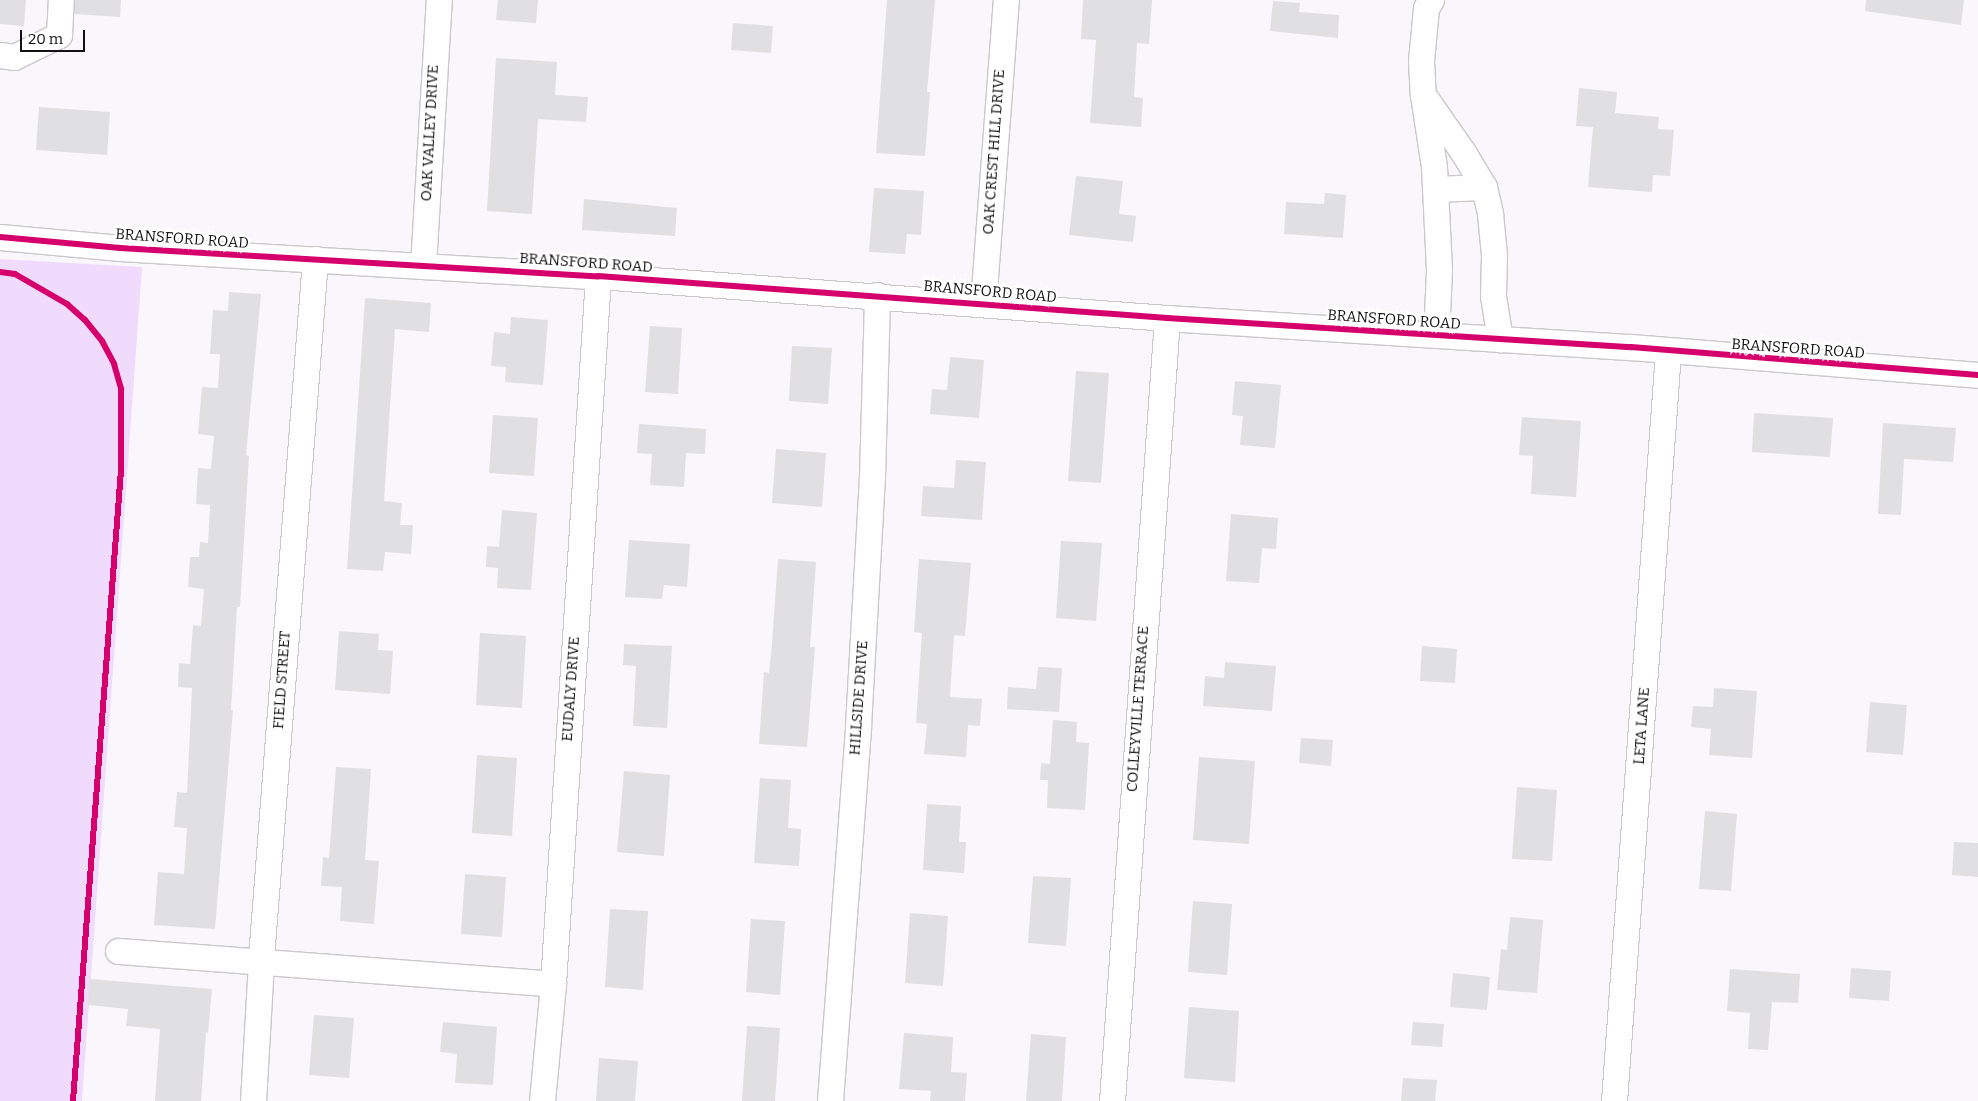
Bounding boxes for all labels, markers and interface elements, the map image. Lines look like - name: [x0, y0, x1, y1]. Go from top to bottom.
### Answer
- scale bar: [22, 20, 88, 52]
- text: 20 m: [28, 30, 63, 48]
- street label: OAK VALLEY DRIVE: [417, 64, 443, 202]
- street label: OAK CREST HILL DRIVE: [979, 69, 1009, 235]
- street label: BRANSFORD ROAD: [115, 225, 249, 253]
- street label: BRANSFORD ROAD: [519, 249, 653, 277]
- street label: BRANSFORD ROAD: [923, 277, 1057, 307]
- street label: BRANSFORD ROAD: [1327, 306, 1461, 334]
- street label: BRANSFORD ROAD: [1731, 335, 1865, 363]
- street label: COLLEYVILLE TERRACE: [1123, 625, 1153, 793]
- street label: FIELD STREET: [270, 630, 294, 730]
- street label: EUDALY DRIVE: [558, 636, 584, 742]
- street label: HILLSIDE DRIVE: [846, 640, 872, 756]
- street label: LETA LANE: [1630, 687, 1654, 765]

